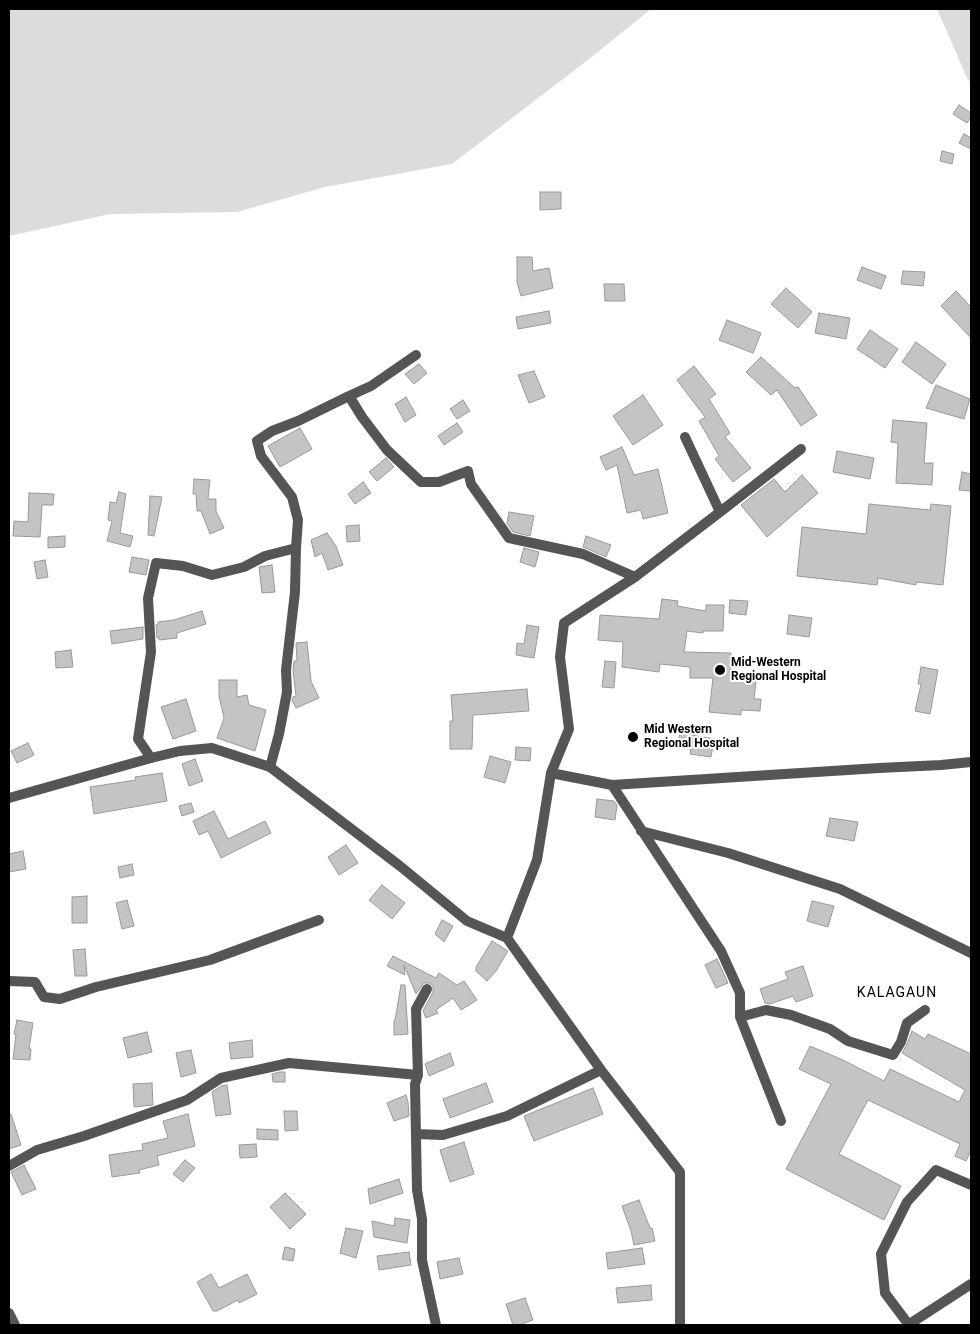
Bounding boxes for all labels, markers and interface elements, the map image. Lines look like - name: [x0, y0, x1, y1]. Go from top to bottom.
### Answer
- place label: Mid-Western Regional Hospital: [731, 656, 826, 684]
- marker: Mid-Western Regional Hospital: [713, 663, 727, 677]
- place label: Mid Western Regional Hospital: [644, 723, 739, 751]
- marker: Mid Western Regional Hospital: [626, 730, 640, 744]
- district label: KALAGAUN: [856, 985, 938, 1001]

